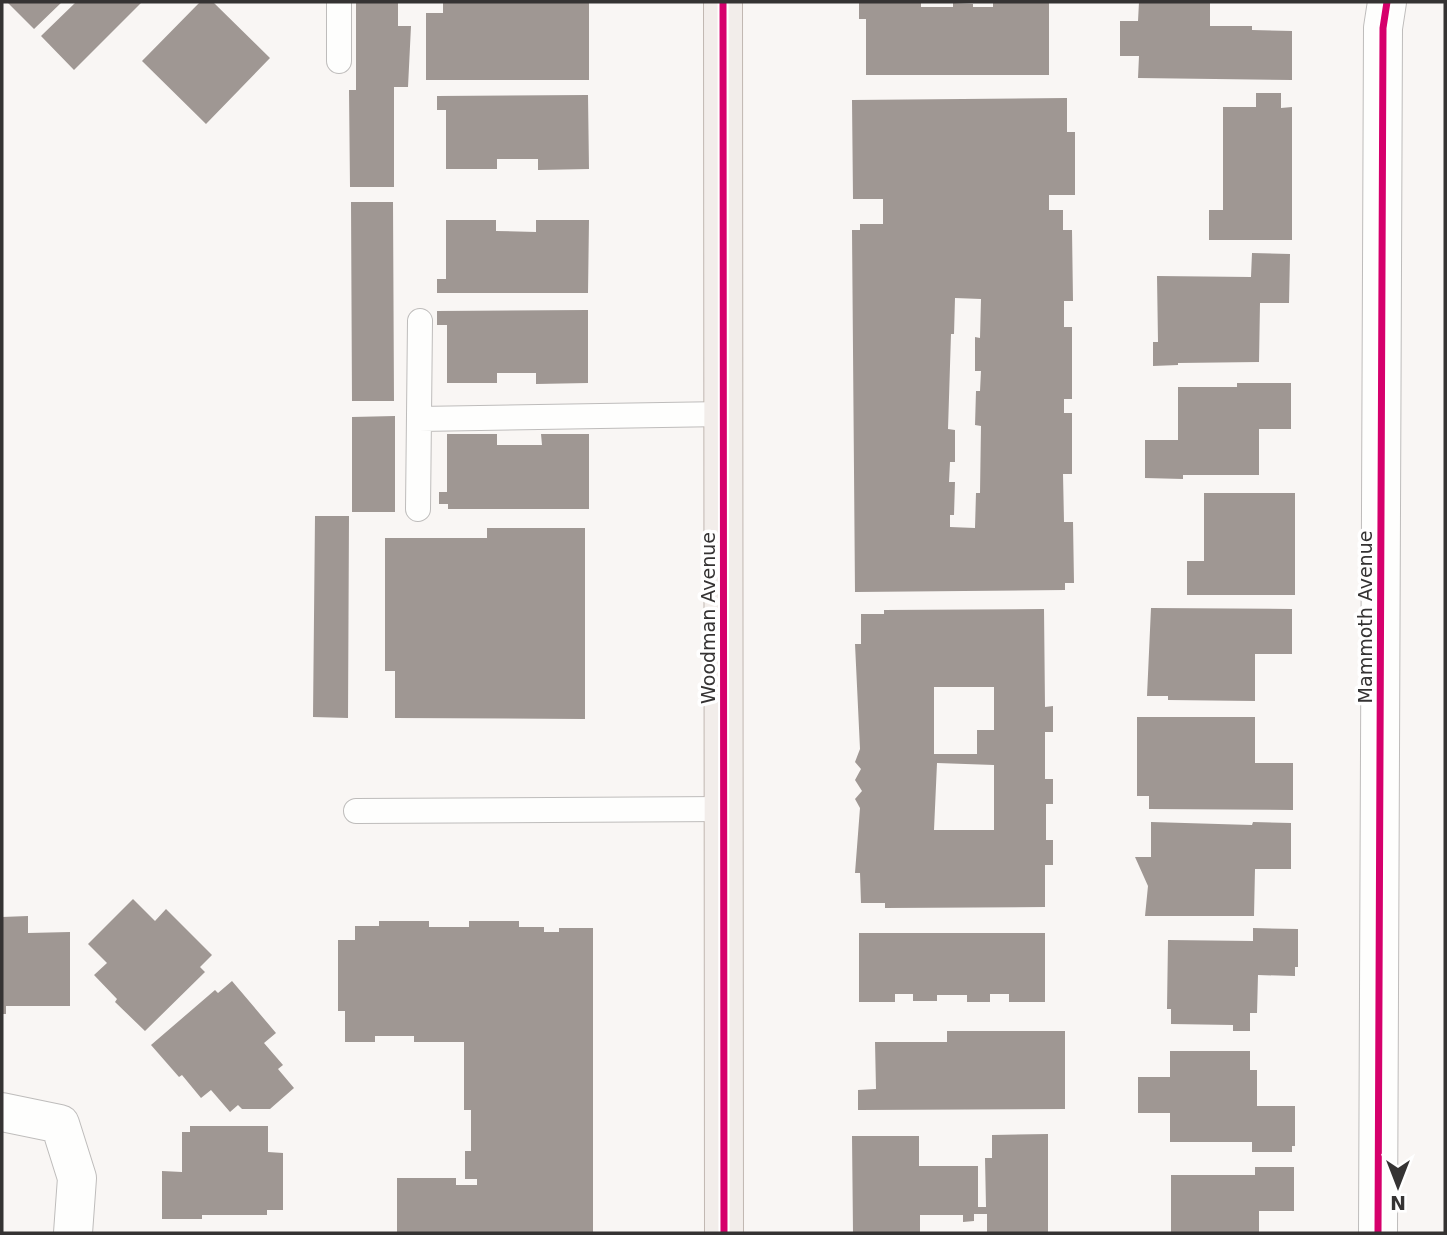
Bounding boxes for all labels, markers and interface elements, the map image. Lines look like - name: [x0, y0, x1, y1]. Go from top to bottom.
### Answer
- street label: Mammoth Avenue: [1354, 531, 1376, 703]
- street label: Woodman Avenue: [697, 532, 719, 704]
- north arrow: [1363, 1151, 1433, 1221]
- text: N: [1390, 1192, 1406, 1214]

